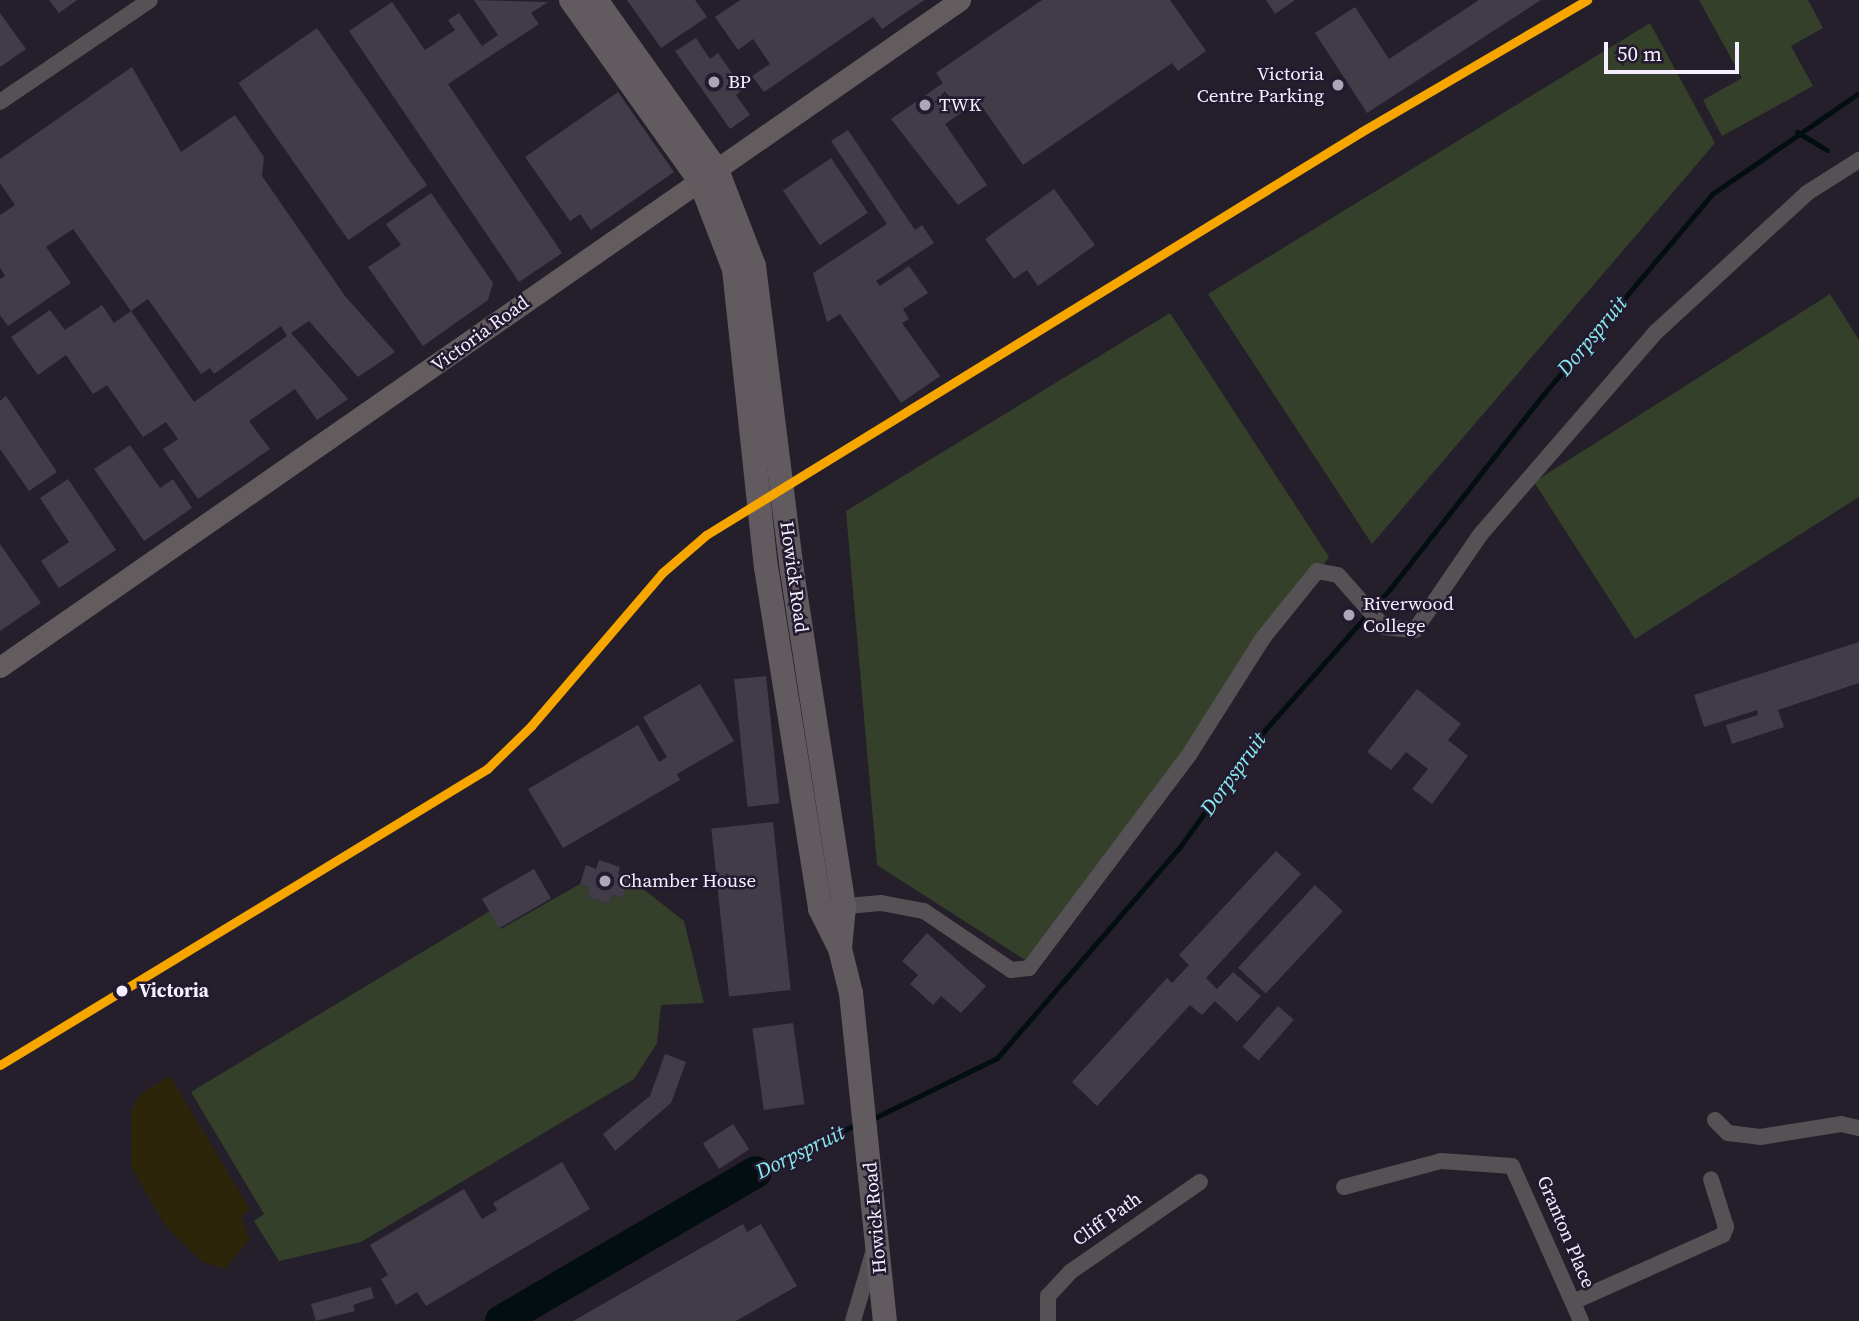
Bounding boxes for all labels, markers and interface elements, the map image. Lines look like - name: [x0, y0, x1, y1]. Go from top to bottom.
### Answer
- scale bar: [1607, 28, 1742, 72]
- text: 50 m: [1617, 39, 1662, 68]
- place label: Victoria Centre Parking: [1197, 63, 1324, 107]
- place label: BP: [728, 71, 751, 93]
- marker: BP: [706, 74, 722, 90]
- marker: Victoria Centre Parking: [1330, 77, 1346, 93]
- place label: TWK: [939, 94, 981, 116]
- marker: TWK: [917, 97, 933, 113]
- street label: Victoria Road: [427, 291, 533, 377]
- water label: Dorpspruit: [1552, 291, 1632, 381]
- street label: Howick Road: [775, 520, 813, 634]
- place label: Riverwood College: [1363, 593, 1454, 637]
- marker: Riverwood College: [1341, 607, 1357, 623]
- water label: Dorpspruit: [1195, 728, 1271, 820]
- place label: Chamber House: [619, 870, 756, 892]
- marker: Chamber House: [597, 873, 613, 889]
- marker: Victoria: [111, 980, 133, 1002]
- place label: Victoria: [139, 980, 209, 1002]
- water label: Dorpspruit: [751, 1120, 849, 1184]
- street label: Howick Road: [859, 1161, 891, 1275]
- street label: Granton Place: [1532, 1172, 1600, 1292]
- street label: Cliff Path: [1068, 1187, 1146, 1251]

